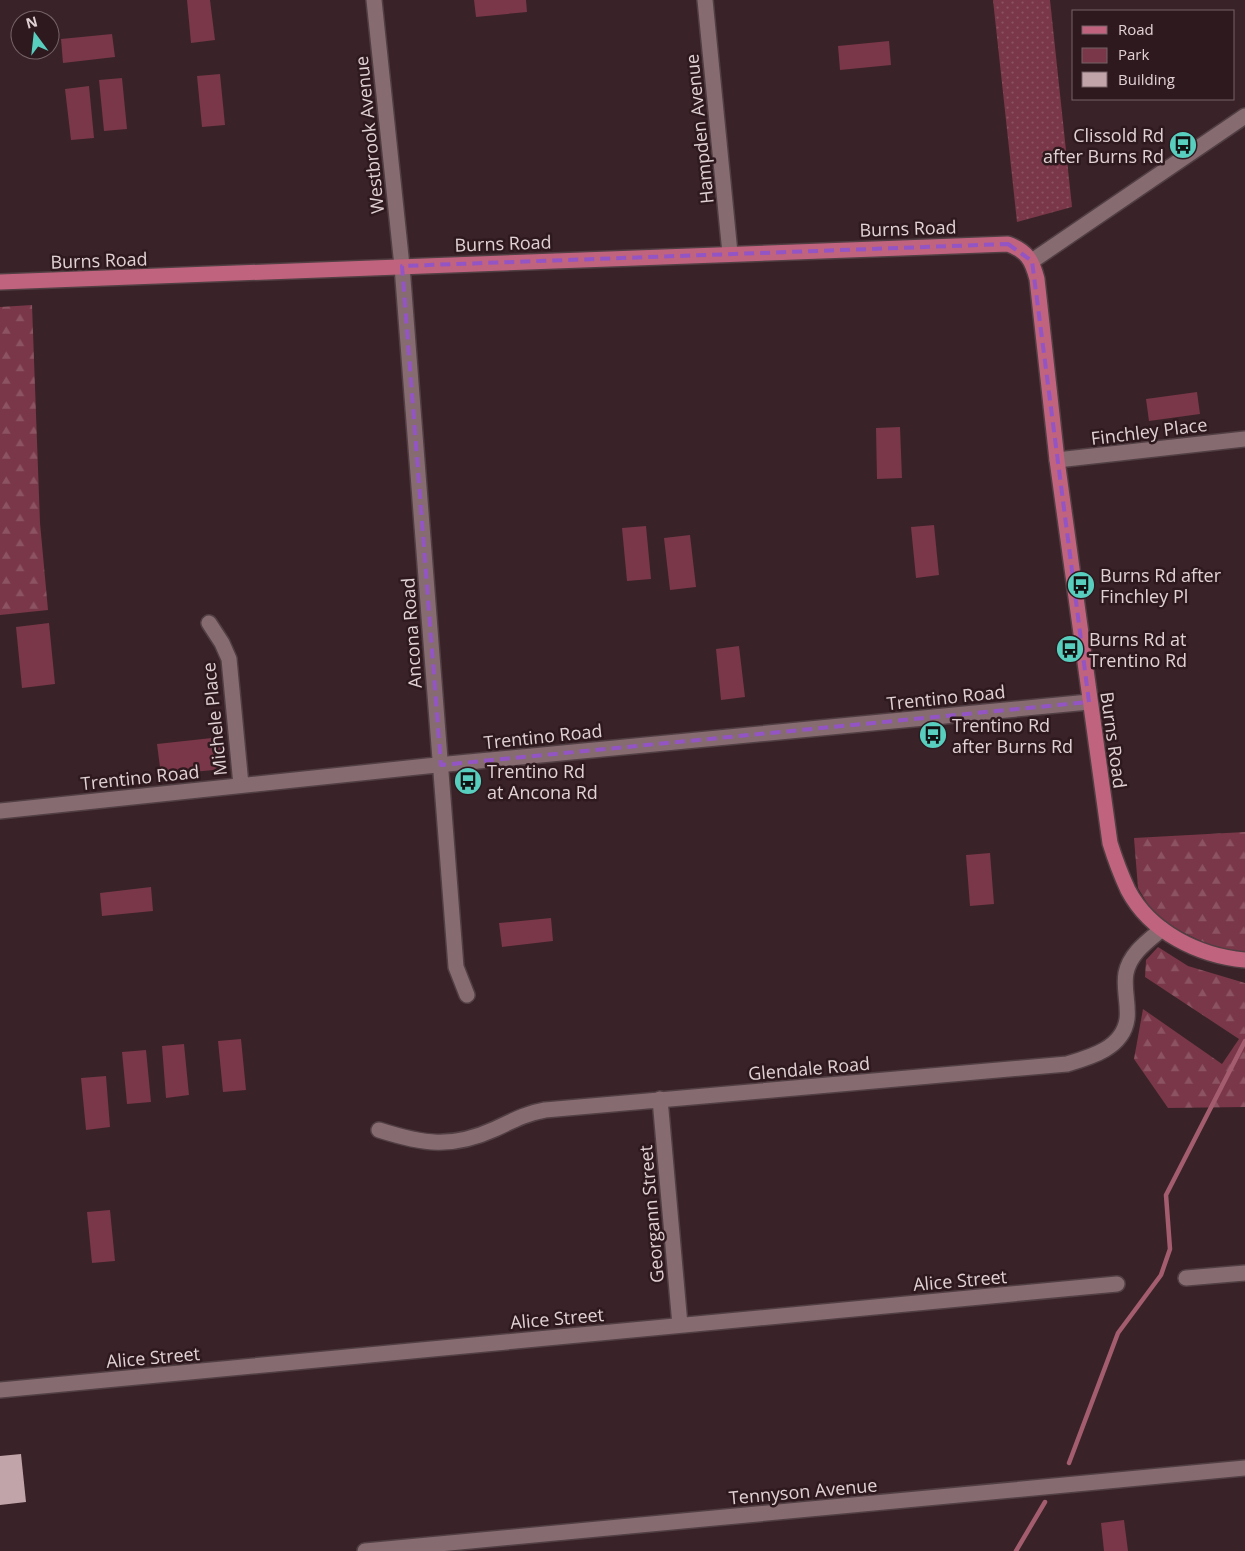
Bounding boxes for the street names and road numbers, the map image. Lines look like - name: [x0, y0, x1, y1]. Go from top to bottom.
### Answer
- street label: Hampden Avenue: [679, 53, 719, 205]
- street label: Westbrook Avenue: [349, 55, 389, 215]
- street label: Burns Road: [859, 214, 957, 242]
- street label: Burns Road: [454, 229, 552, 257]
- street label: Burns Road: [50, 246, 148, 274]
- street label: Finchley Place: [1089, 412, 1209, 450]
- street label: Ancona Road: [395, 577, 427, 689]
- street label: Michele Place: [196, 661, 232, 777]
- street label: Trentino Road: [886, 679, 1006, 715]
- street label: Burns Road: [1095, 690, 1133, 790]
- street label: Trentino Road: [483, 718, 603, 754]
- street label: Trentino Road: [80, 759, 200, 795]
- street label: Glendale Road: [747, 1051, 871, 1085]
- street label: Georgann Street: [633, 1144, 669, 1284]
- street label: Alice Street: [912, 1264, 1008, 1296]
- street label: Alice Street: [509, 1302, 605, 1334]
- street label: Alice Street: [105, 1341, 201, 1373]
- street label: Tennyson Avenue: [728, 1473, 878, 1509]

